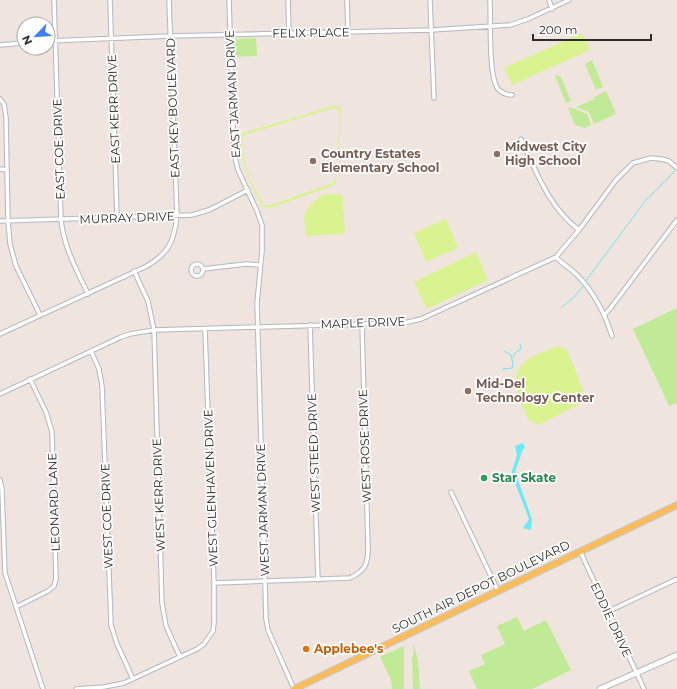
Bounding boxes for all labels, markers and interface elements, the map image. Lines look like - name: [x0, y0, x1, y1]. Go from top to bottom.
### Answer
- north arrow: [16, 16, 56, 56]
- scale bar: [533, 16, 651, 42]
- text: 200 m: [539, 22, 578, 37]
- street label: FELIX PLACE: [272, 24, 350, 41]
- street label: EAST JARMAN DRIVE: [222, 30, 243, 158]
- text: N: [19, 33, 35, 47]
- street label: EAST KEY BOULEVARD: [163, 38, 182, 178]
- street label: EAST KERR DRIVE: [104, 54, 123, 164]
- street label: EAST COE DRIVE: [49, 98, 68, 200]
- place label: Midwest City High School: [505, 139, 587, 168]
- place label: Country Estates Elementary School: [321, 146, 439, 175]
- marker: Midwest City High School: [492, 149, 502, 159]
- marker: Country Estates Elementary School: [308, 156, 318, 166]
- street label: MURRAY DRIVE: [79, 208, 175, 227]
- street label: MAPLE DRIVE: [320, 314, 406, 331]
- place label: Mid-Del Technology Center: [476, 376, 594, 405]
- marker: Mid-Del Technology Center: [463, 386, 473, 396]
- street label: WEST ROSE DRIVE: [355, 389, 374, 503]
- street label: WEST STEED DRIVE: [304, 393, 323, 513]
- street label: WEST GLENHAVEN DRIVE: [200, 409, 221, 567]
- street label: WEST KERR DRIVE: [149, 438, 168, 552]
- street label: WEST JARMAN DRIVE: [253, 443, 272, 577]
- street label: LEONARD LANE: [44, 452, 63, 552]
- street label: WEST COE DRIVE: [97, 463, 116, 569]
- place label: Star Skate: [492, 470, 556, 485]
- marker: Star Skate: [479, 473, 489, 483]
- street label: SOUTH AIR DEPOT BOULEVARD: [389, 537, 572, 636]
- street label: EDDIE DRIVE: [588, 580, 635, 660]
- place label: Applebee's: [313, 641, 384, 656]
- marker: Applebee's: [301, 644, 311, 654]

